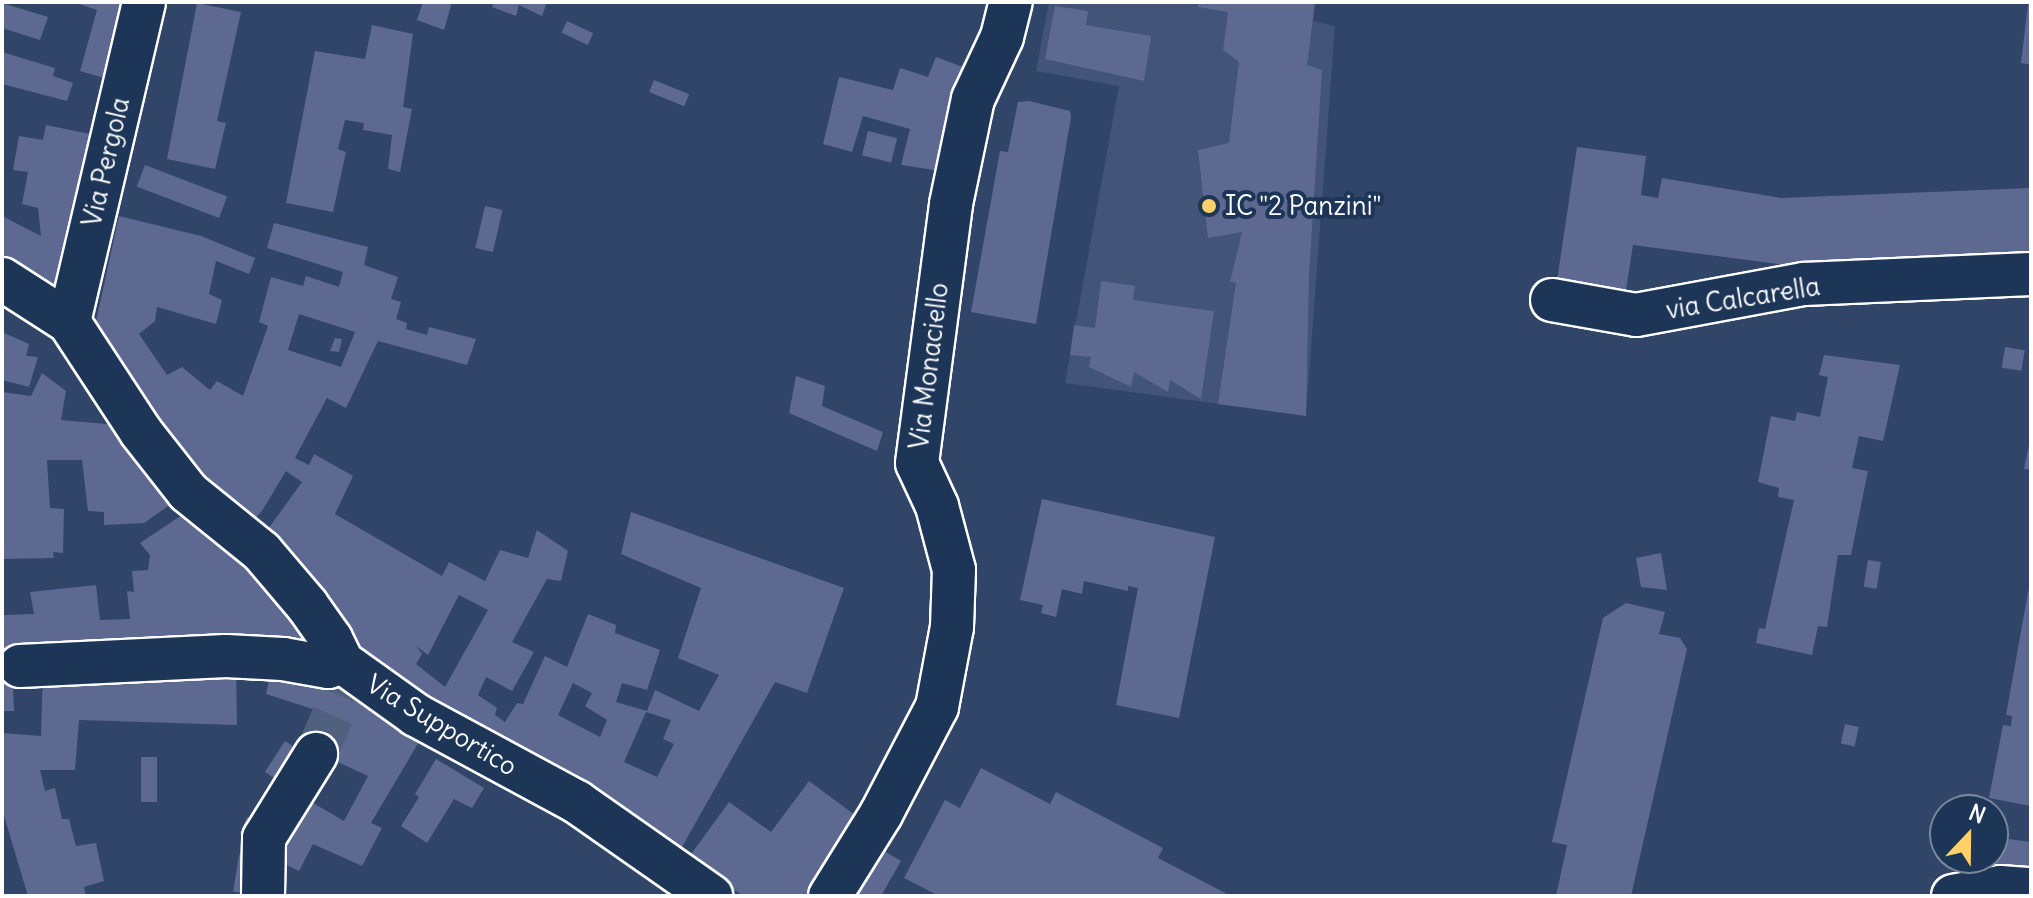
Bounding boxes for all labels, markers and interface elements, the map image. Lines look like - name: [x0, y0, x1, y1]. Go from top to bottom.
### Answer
- street label: Via Pergola: [76, 94, 136, 230]
- place label: IC "2 Panzini": [1225, 190, 1381, 222]
- marker: IC "2 Panzini": [1200, 197, 1218, 215]
- street label: via Calcarella: [1664, 270, 1822, 326]
- street label: Via Monaciello: [903, 281, 955, 451]
- street label: Via Supportico: [361, 668, 523, 782]
- north arrow: [1929, 794, 2009, 874]
- text: N: [1965, 798, 1990, 829]

